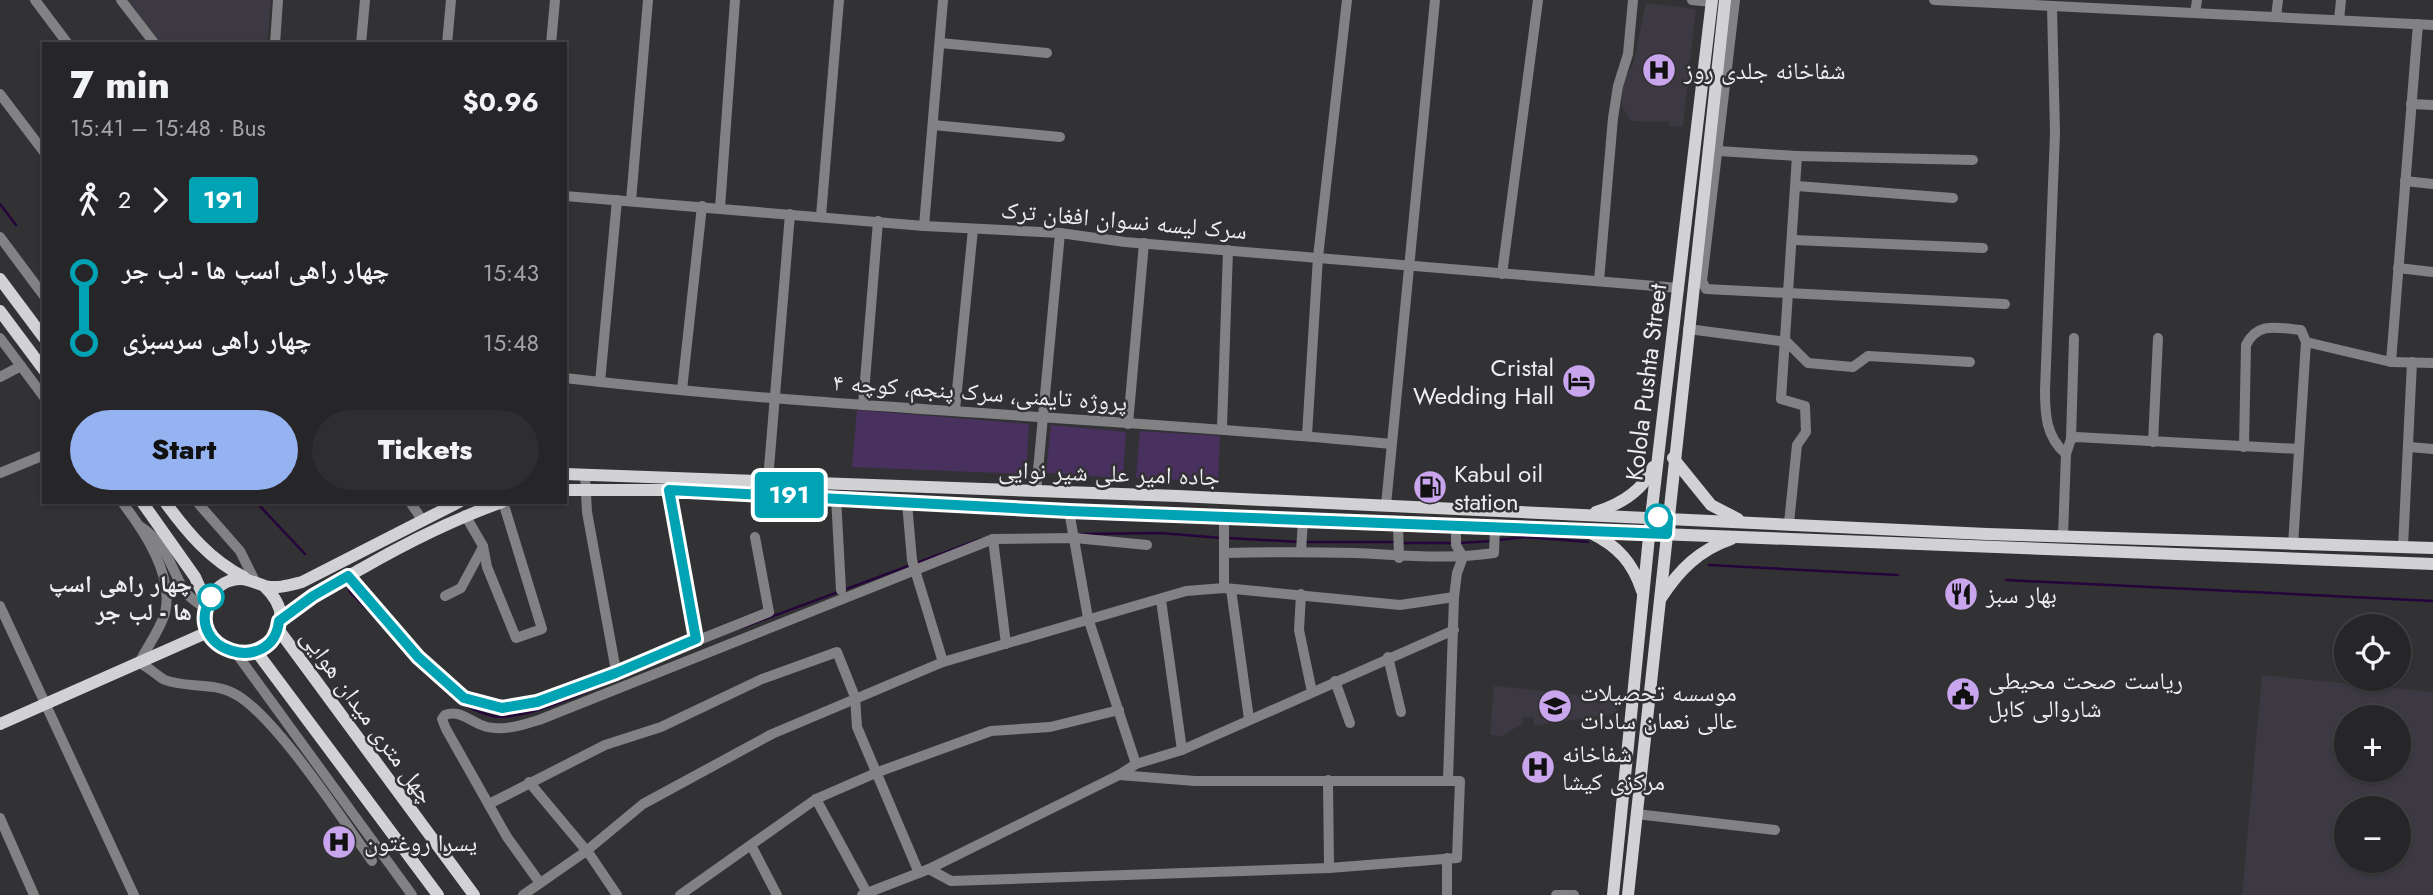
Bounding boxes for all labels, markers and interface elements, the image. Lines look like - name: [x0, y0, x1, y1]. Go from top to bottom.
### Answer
- hospital icon: شفاخانه جلدی روز: [1640, 51, 1678, 89]
- place label: شفاخانه جلدی روز: [1683, 53, 1845, 88]
- text: 7 min: [70, 57, 170, 112]
- text: $0.96: [462, 83, 539, 121]
- text: 15:41 – 15:48 · Bus: [70, 111, 266, 145]
- icon: walk: [70, 181, 108, 219]
- icon: forward: [141, 181, 179, 219]
- text: 191: [203, 182, 244, 217]
- text: 2: [118, 183, 131, 217]
- street label: سرک لیسه نسوان افغان‌ ترک: [1000, 192, 1248, 248]
- text: چهار راهی اسپ ها - لب جر: [122, 251, 389, 289]
- text: 15:43: [483, 256, 539, 290]
- street label: Kolola Pushta Street: [1617, 281, 1675, 482]
- text: چهار راهی سرسبزی: [122, 321, 312, 359]
- text: 15:48: [483, 326, 539, 360]
- place label: Cristal Wedding Hall: [1413, 350, 1554, 413]
- hotel icon: Cristal Wedding Hall: [1560, 362, 1598, 400]
- street label: پروژه تایمنی، سرک پنجم، کوچه ۴: [832, 364, 1128, 420]
- button: Start: [70, 410, 298, 490]
- button: Tickets: [312, 410, 539, 490]
- street label: جاده امیر علی شیر نوایی: [998, 452, 1220, 494]
- place label: Kabul oil station: [1454, 456, 1543, 519]
- fuel station icon: Kabul oil station: [1411, 468, 1449, 506]
- line badge: 191: [749, 472, 829, 518]
- text: 191: [769, 477, 809, 512]
- unlabelled marker: [1645, 504, 1671, 530]
- place label: چهار راهی اسپ ها - لب جر: [49, 566, 192, 629]
- restaurant icon: بهار سبز: [1942, 575, 1980, 613]
- place label: بهار سبز: [1985, 577, 2057, 612]
- marker: چهار راهی اسپ ها - لب جر: [198, 584, 224, 610]
- map controls: [2334, 614, 2411, 873]
- button: locate: [2334, 614, 2411, 691]
- street label: چهل متری میدان هوایی: [292, 621, 444, 811]
- place label: ریاست صحت محیطی شاروالی کابل: [1988, 663, 2183, 726]
- place label: موسسه تحصیلات عالی نعمان سادات: [1580, 675, 1737, 738]
- public building icon: ریاست صحت محیطی شاروالی کابل: [1944, 675, 1982, 713]
- school or university icon: موسسه تحصیلات عالی نعمان سادات: [1536, 687, 1574, 725]
- button: +: [2334, 705, 2411, 782]
- place label: شفاخانه مرکزی کیشا: [1562, 736, 1665, 799]
- hospital icon: شفاخانه مرکزی کیشا: [1519, 748, 1557, 786]
- button: −: [2334, 796, 2411, 873]
- hospital icon: یسرا روغتون: [320, 823, 358, 861]
- place label: یسرا روغتون: [364, 825, 477, 860]

